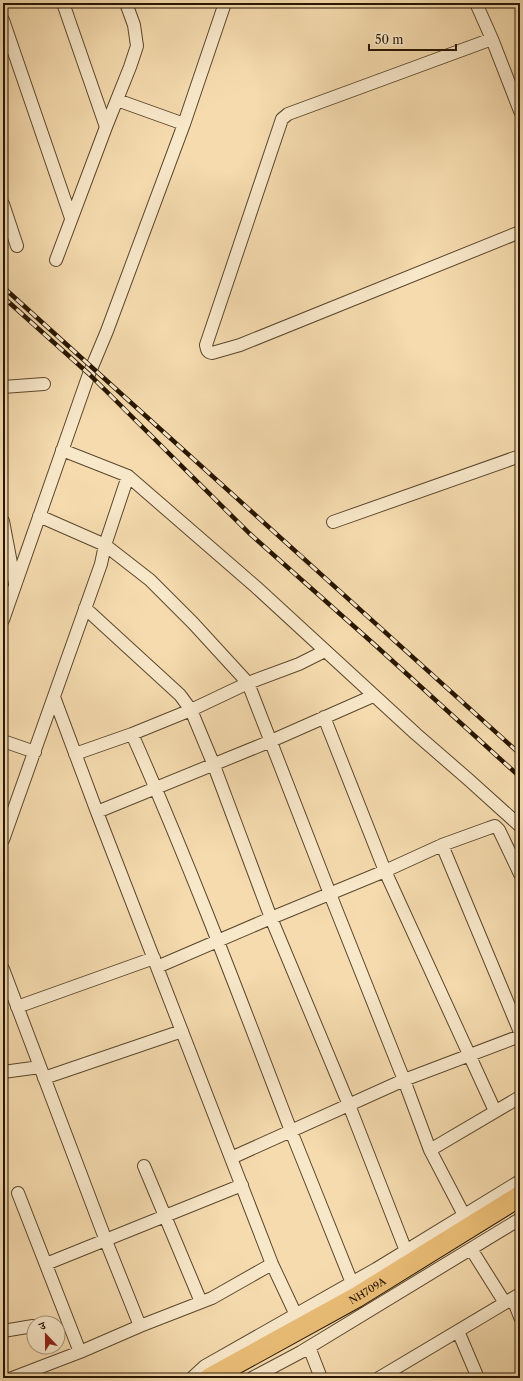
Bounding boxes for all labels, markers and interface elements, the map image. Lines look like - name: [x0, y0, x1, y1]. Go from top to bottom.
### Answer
- scale bar: [369, 26, 456, 52]
- text: 50 m: [375, 32, 404, 47]
- street label: NH709A: [347, 1274, 389, 1307]
- north arrow: [26, 1315, 66, 1355]
- text: उ: [36, 1318, 49, 1334]

